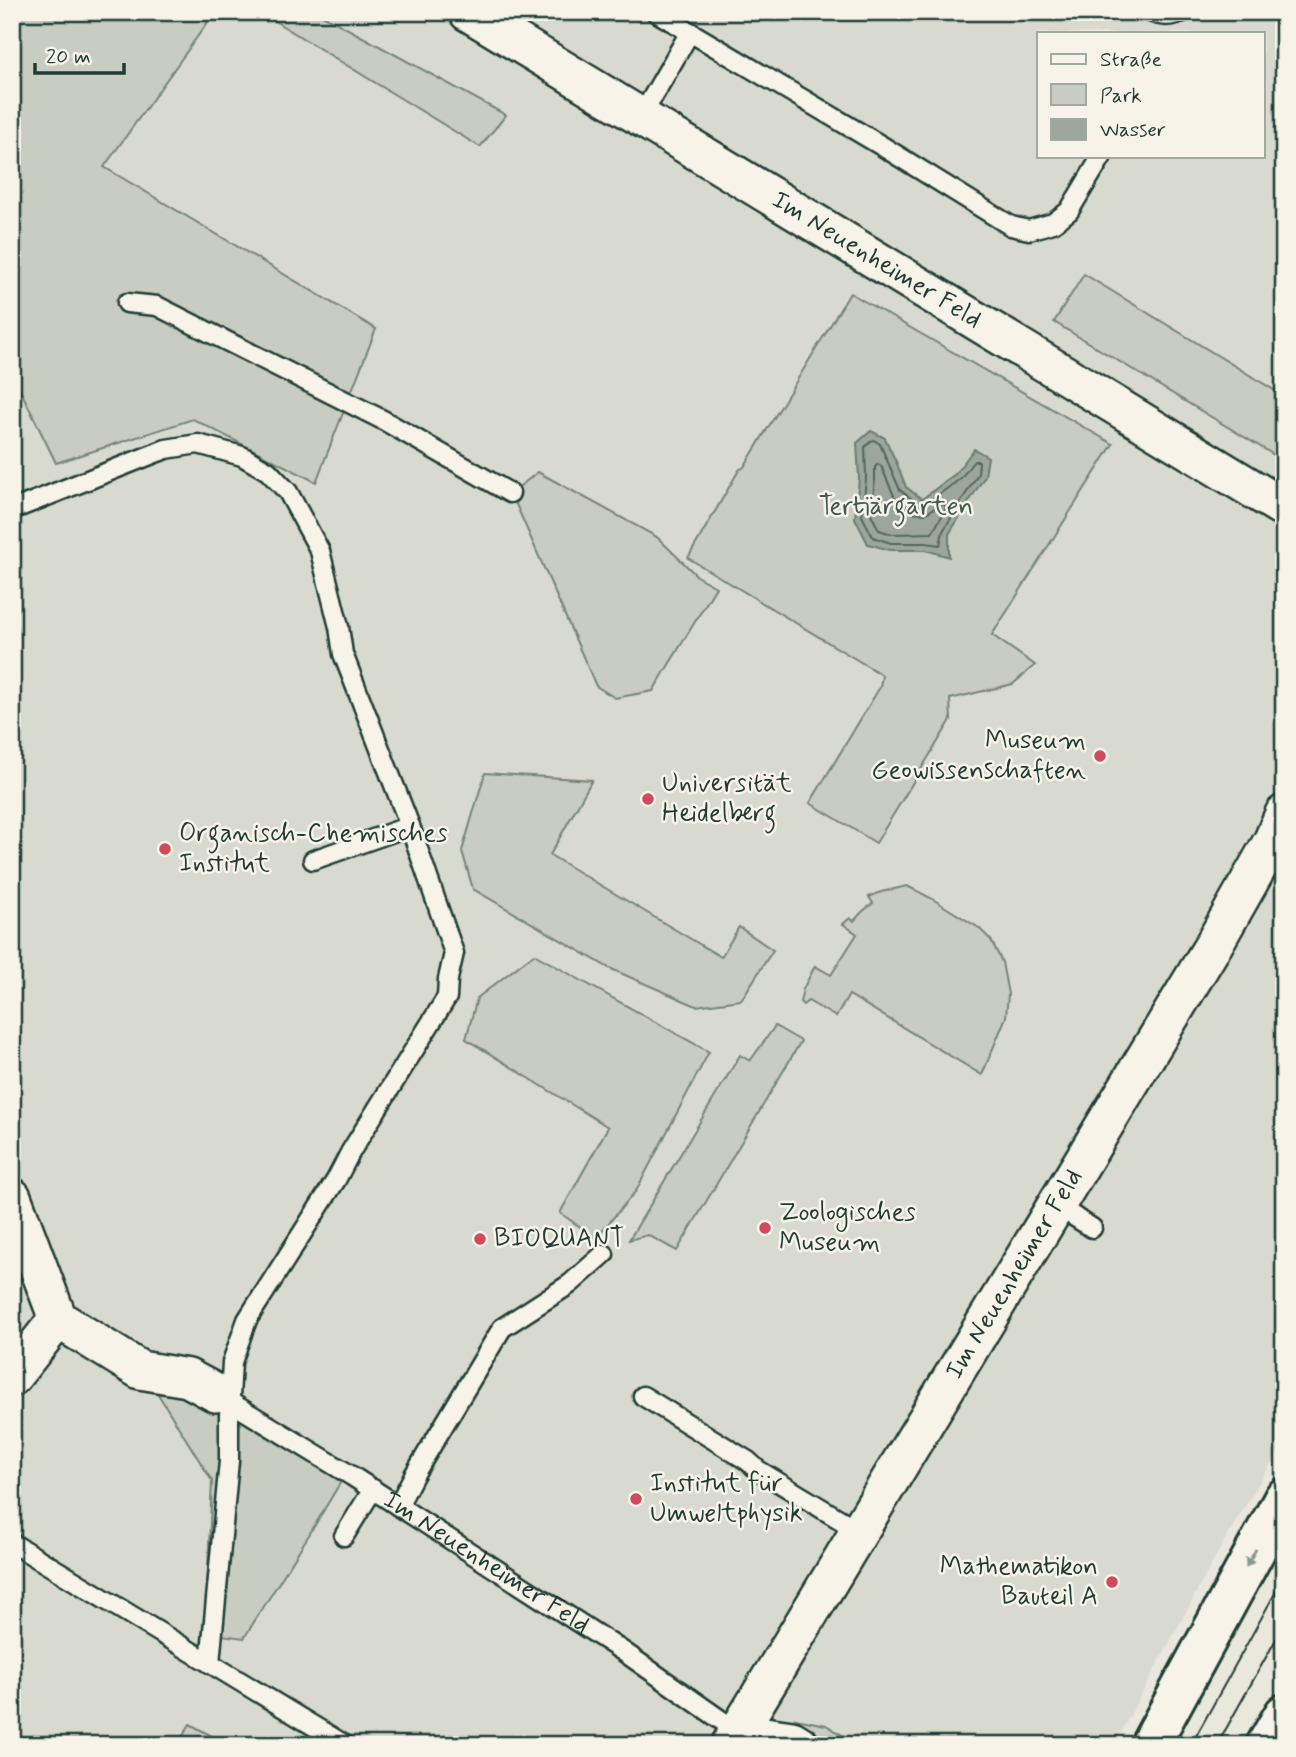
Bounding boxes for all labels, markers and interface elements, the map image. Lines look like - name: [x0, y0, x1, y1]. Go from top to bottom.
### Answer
- scale bar: [35, 32, 124, 76]
- legend: [1037, 32, 1264, 158]
- text: 20 m: [46, 43, 91, 71]
- text: Straße: [1100, 46, 1162, 74]
- text: Park: [1100, 82, 1142, 110]
- text: Wasser: [1100, 116, 1166, 144]
- street label: Im Neuenheimer Feld: [765, 183, 988, 337]
- park label: Tertiärgarten: [819, 490, 973, 527]
- place label: Museum Geowissenschaften: [871, 724, 1086, 788]
- marker: Museum Geowissenschaften: [1092, 748, 1108, 764]
- place label: Universität Heidelberg: [662, 767, 792, 834]
- marker: Universität Heidelberg: [640, 791, 656, 807]
- place label: Organisch-Chemisches Institut: [179, 817, 447, 881]
- marker: Organisch-Chemisches Institut: [157, 841, 173, 857]
- street label: Im Neuenheimer Feld: [938, 1163, 1091, 1386]
- place label: Zoologisches Museum: [779, 1196, 916, 1260]
- marker: Zoologisches Museum: [757, 1220, 773, 1236]
- place label: BIOQUANT: [494, 1222, 625, 1256]
- marker: BIOQUANT: [472, 1231, 488, 1247]
- place label: Institut für Umweltphysik: [650, 1467, 803, 1531]
- street label: Im Neuenheimer Feld: [376, 1483, 596, 1642]
- marker: Institut für Umweltphysik: [628, 1491, 644, 1507]
- one-way arrow: [1245, 1549, 1257, 1568]
- place label: Mathematikon Bauteil A: [940, 1550, 1098, 1614]
- marker: Mathematikon Bauteil A: [1104, 1574, 1120, 1590]

